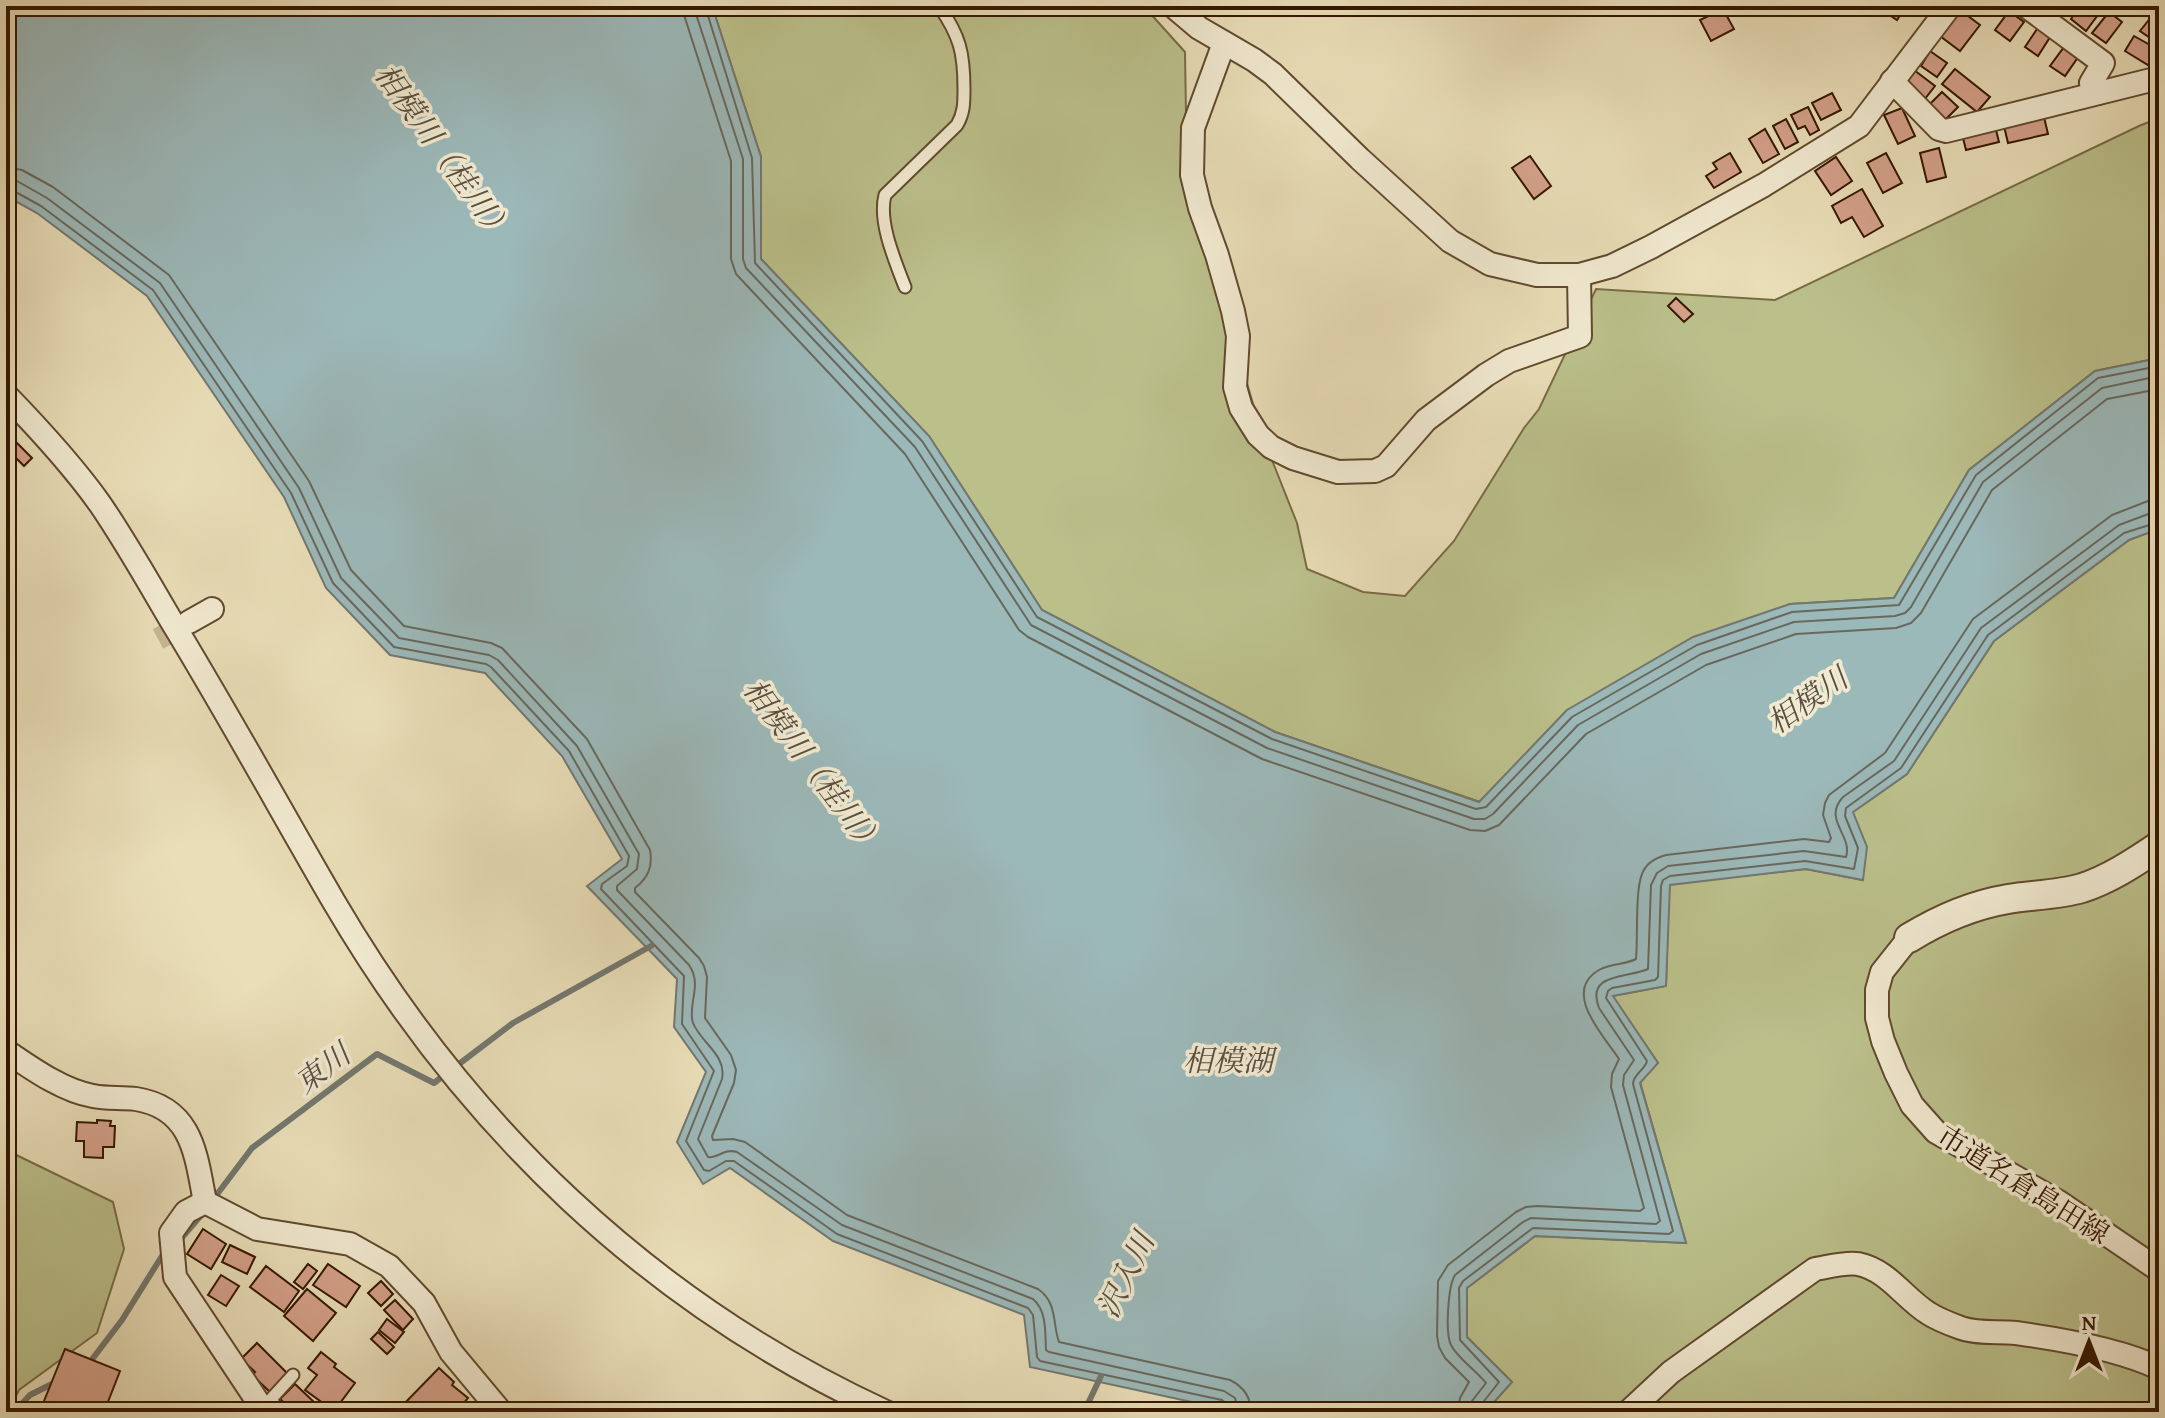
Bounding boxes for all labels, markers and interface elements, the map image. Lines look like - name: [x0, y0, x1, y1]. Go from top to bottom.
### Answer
- water label: 相模川（桂川）: [364, 54, 524, 250]
- water label: 相模川: [1758, 654, 1859, 744]
- water label: 相模川（桂川）: [733, 669, 895, 863]
- water label: 東川: [285, 1031, 362, 1104]
- water label: 相模湖: [1183, 1038, 1278, 1082]
- street label: 市道名倉島田線: [1930, 1115, 2118, 1253]
- water label: 沢入川: [1085, 1222, 1166, 1325]
- north arrow: [2049, 1302, 2129, 1382]
- text: N: [2082, 1306, 2097, 1338]

